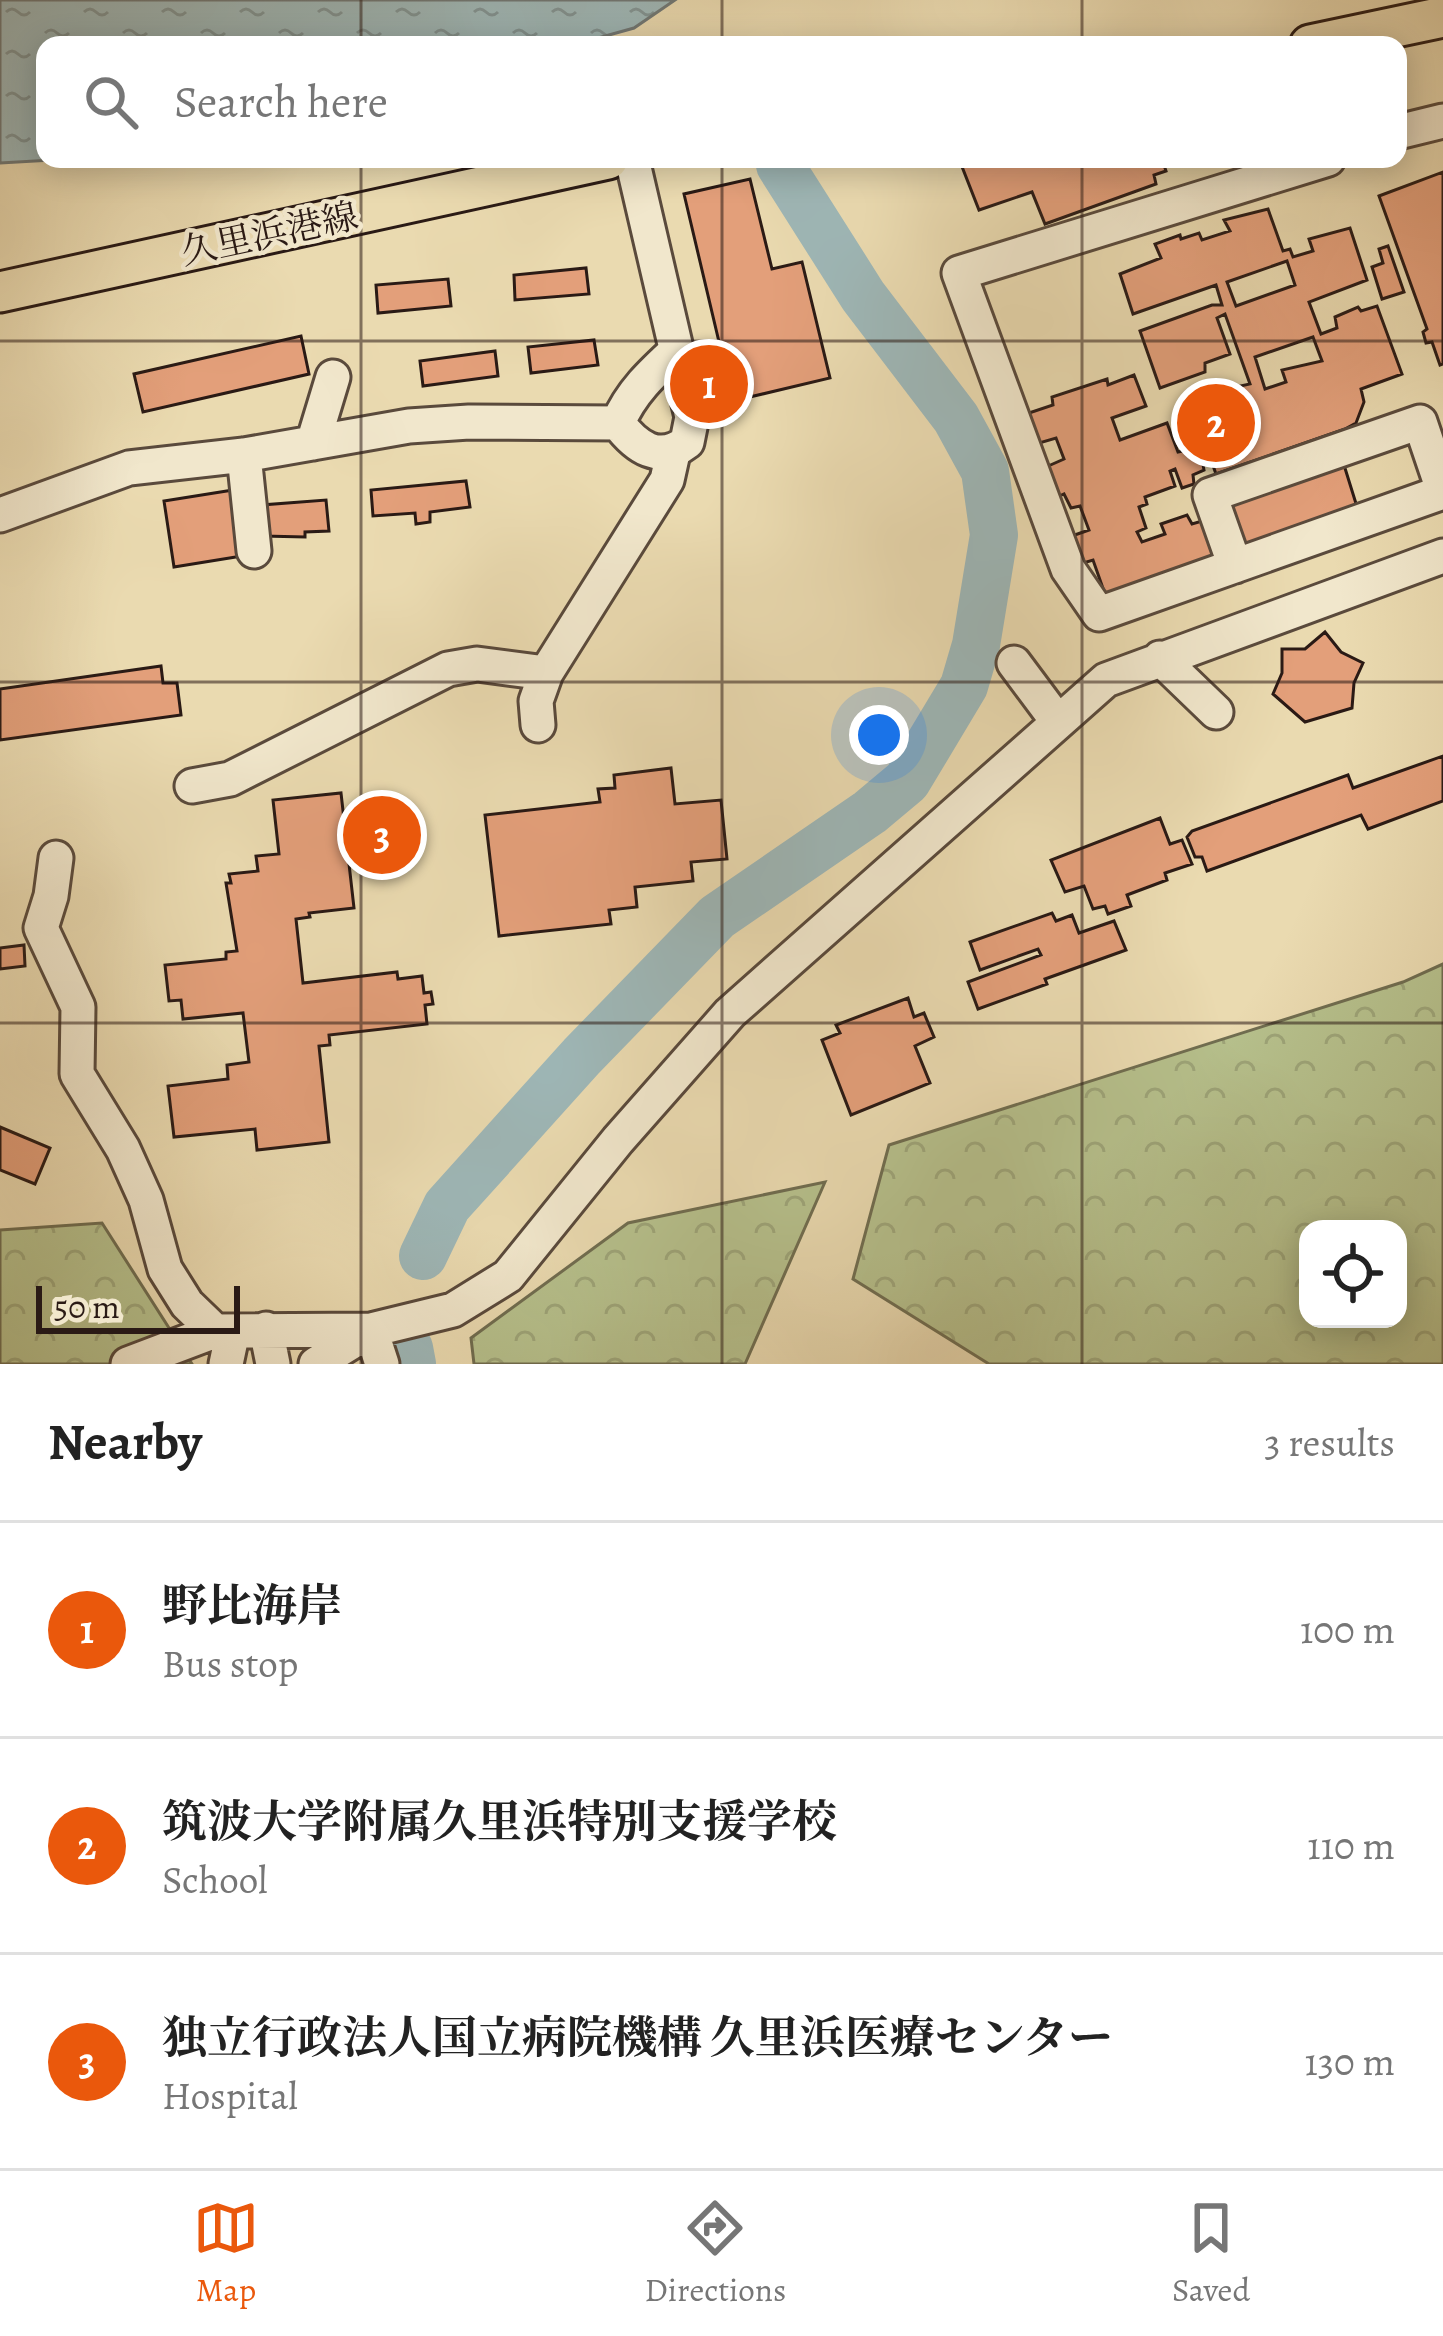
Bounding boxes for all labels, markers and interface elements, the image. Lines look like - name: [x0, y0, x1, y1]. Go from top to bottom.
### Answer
- search box: [36, 36, 1407, 168]
- icon: search: [78, 69, 144, 135]
- text: Search here: [174, 71, 388, 133]
- street label: 久里浜港線: [176, 191, 362, 276]
- pin: 1: [670, 339, 748, 429]
- pin: 2: [1177, 378, 1255, 468]
- your location: [849, 705, 909, 765]
- pin: 3: [343, 790, 421, 880]
- map controls: [1299, 1220, 1407, 1328]
- button: locate: [1299, 1220, 1407, 1328]
- scale bar: [36, 1280, 240, 1333]
- text: 50 m: [54, 1284, 120, 1329]
- text: Nearby: [48, 1407, 202, 1477]
- text: 3 results: [1264, 1416, 1395, 1469]
- text: 野比海岸: [162, 1575, 342, 1637]
- text: 1: [80, 1603, 94, 1656]
- text: 100 m: [1300, 1603, 1395, 1656]
- text: Bus stop: [162, 1637, 298, 1690]
- text: 筑波大学附属久里浜特別支援学校: [162, 1791, 837, 1853]
- text: 2: [78, 1819, 96, 1872]
- text: 110 m: [1307, 1819, 1395, 1872]
- text: School: [162, 1853, 268, 1906]
- text: 独立行政法人国立病院機構 久里浜医療センター: [162, 2007, 1113, 2069]
- text: 3: [79, 2035, 95, 2088]
- text: 130 m: [1304, 2035, 1395, 2088]
- text: Hospital: [162, 2069, 298, 2122]
- tab: Map: [193, 2195, 259, 2312]
- tab: Directions: [645, 2195, 786, 2312]
- tab: Saved: [1172, 2195, 1250, 2312]

